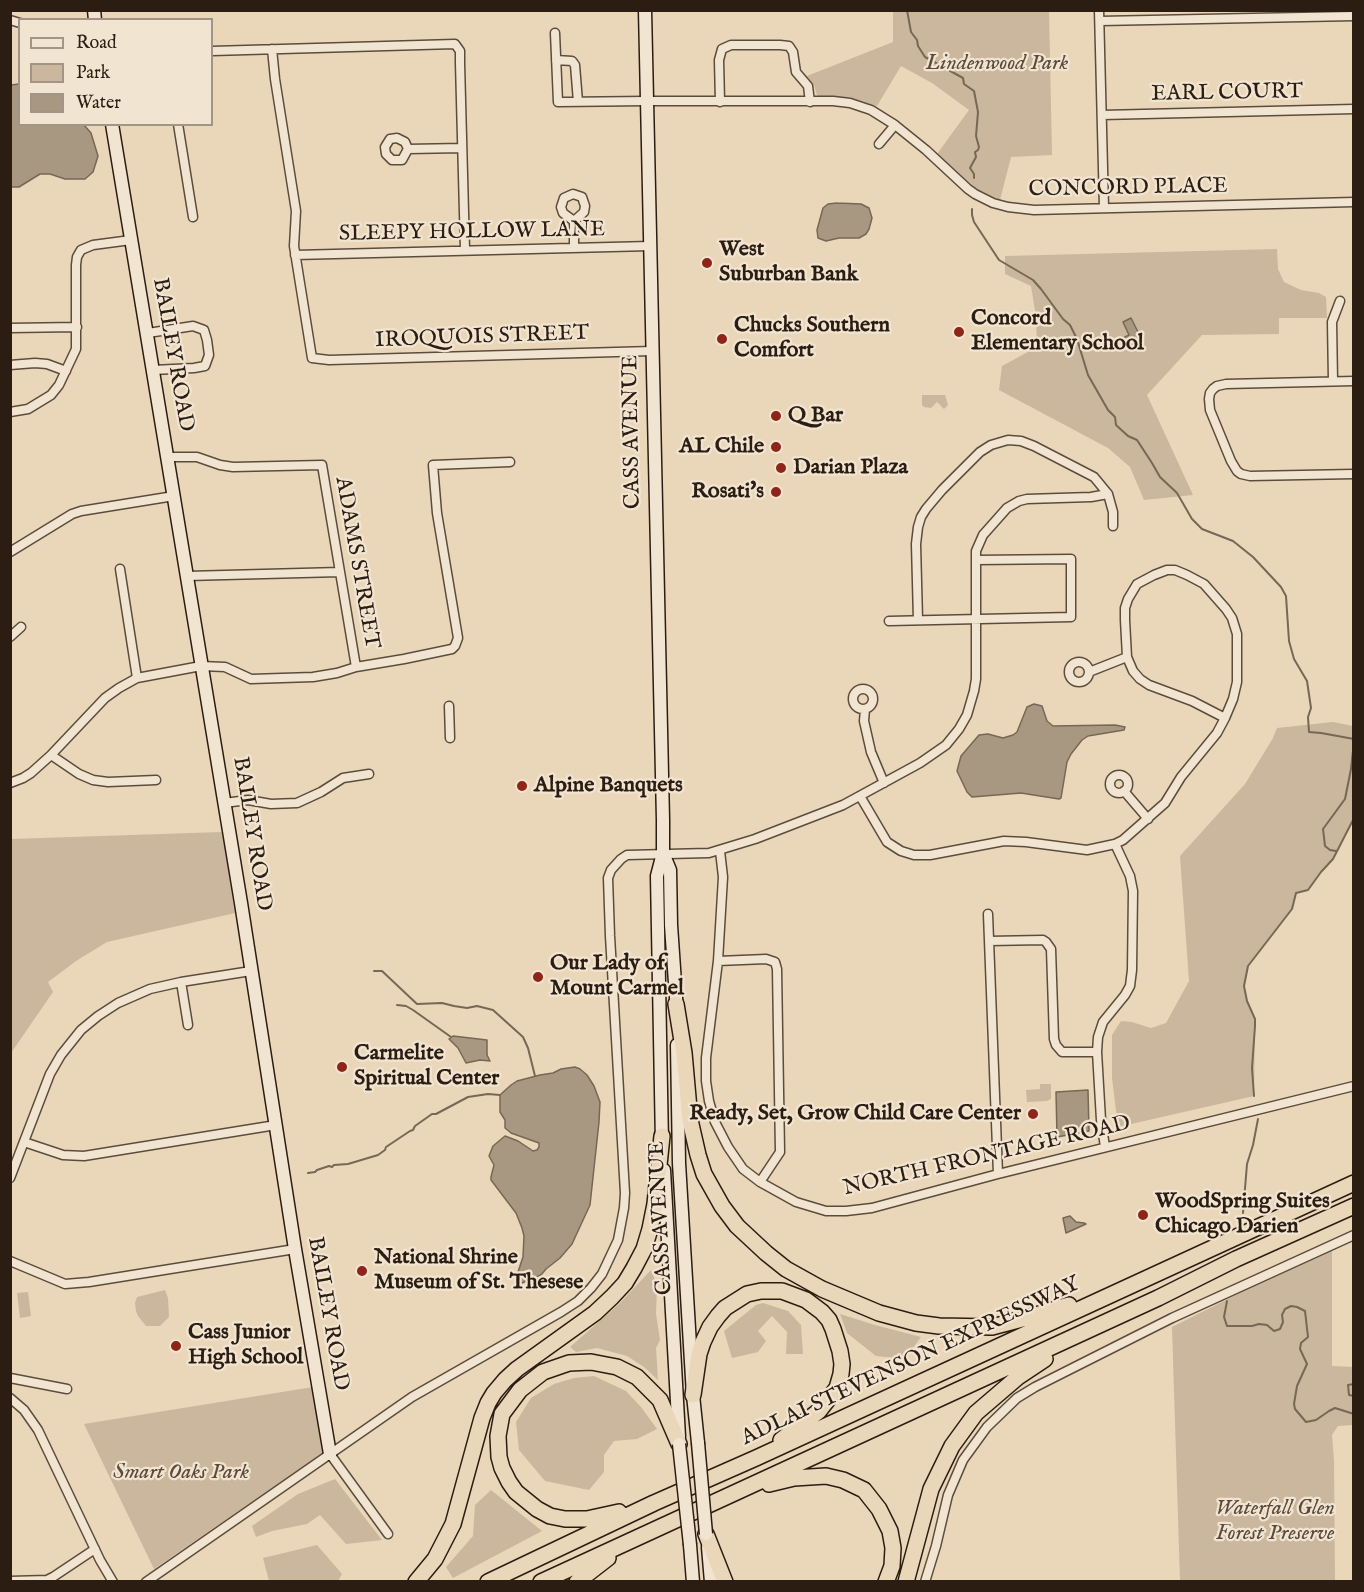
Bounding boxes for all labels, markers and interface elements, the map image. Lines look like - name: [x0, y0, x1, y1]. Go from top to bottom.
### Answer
- legend: [18, 18, 213, 126]
- text: Road: [76, 32, 117, 55]
- park label: Lindenwood Park: [926, 51, 1068, 77]
- text: Park: [76, 62, 110, 85]
- street label: EARL COURT: [1151, 79, 1303, 109]
- text: Water: [76, 92, 121, 115]
- street label: CONCORD PLACE: [1028, 174, 1228, 204]
- street label: SLEEPY HOLLOW LANE: [339, 217, 605, 249]
- place label: West Suburban Bank: [719, 237, 858, 288]
- marker: West Suburban Bank: [700, 256, 714, 270]
- street label: BAILEY ROAD: [145, 276, 199, 434]
- place label: Concord Elementary School: [971, 306, 1144, 358]
- place label: Chucks Southern Comfort: [734, 313, 890, 364]
- street label: IROQUOIS STREET: [375, 321, 589, 355]
- marker: Concord Elementary School: [952, 325, 966, 339]
- marker: Chucks Southern Comfort: [715, 332, 729, 346]
- street label: CASS AVENUE: [618, 355, 648, 509]
- place label: Q Bar: [788, 403, 843, 429]
- marker: Q Bar: [769, 409, 783, 423]
- place label: AL Chile: [679, 434, 764, 460]
- marker: AL Chile: [769, 440, 783, 454]
- place label: Darian Plaza: [793, 455, 908, 481]
- marker: Darian Plaza: [774, 461, 788, 475]
- street label: ADAMS STREET: [328, 475, 384, 651]
- place label: Rosati's: [691, 479, 764, 505]
- marker: Rosati's: [769, 485, 783, 499]
- street label: BAILEY ROAD: [226, 755, 276, 913]
- place label: Alpine Banquets: [534, 773, 683, 799]
- marker: Alpine Banquets: [515, 779, 529, 793]
- place label: Our Lady of Mount Carmel: [550, 951, 684, 1002]
- marker: Our Lady of Mount Carmel: [531, 970, 545, 984]
- place label: Carmelite Spiritual Center: [354, 1041, 499, 1092]
- marker: Carmelite Spiritual Center: [335, 1060, 349, 1074]
- place label: Ready, Set, Grow Child Care Center: [689, 1101, 1021, 1127]
- marker: Ready, Set, Grow Child Care Center: [1026, 1107, 1040, 1121]
- street label: NORTH FRONTAGE ROAD: [841, 1111, 1133, 1203]
- street label: CASS AVENUE: [645, 1140, 679, 1296]
- place label: WoodSpring Suites Chicago Darien: [1155, 1189, 1330, 1240]
- marker: WoodSpring Suites Chicago Darien: [1136, 1208, 1150, 1222]
- street label: BAILEY ROAD: [300, 1235, 354, 1393]
- place label: National Shrine Museum of St. Thesese: [374, 1245, 583, 1296]
- marker: National Shrine Museum of St. Thesese: [355, 1264, 369, 1278]
- street label: ADLAI STEVENSON EXPRESSWAY: [737, 1272, 1085, 1452]
- place label: Cass Junior High School: [188, 1320, 303, 1372]
- marker: Cass Junior High School: [169, 1339, 183, 1353]
- park label: Smart Oaks Park: [113, 1460, 249, 1486]
- park label: Waterfall Glen Forest Preserve: [1215, 1496, 1335, 1548]

